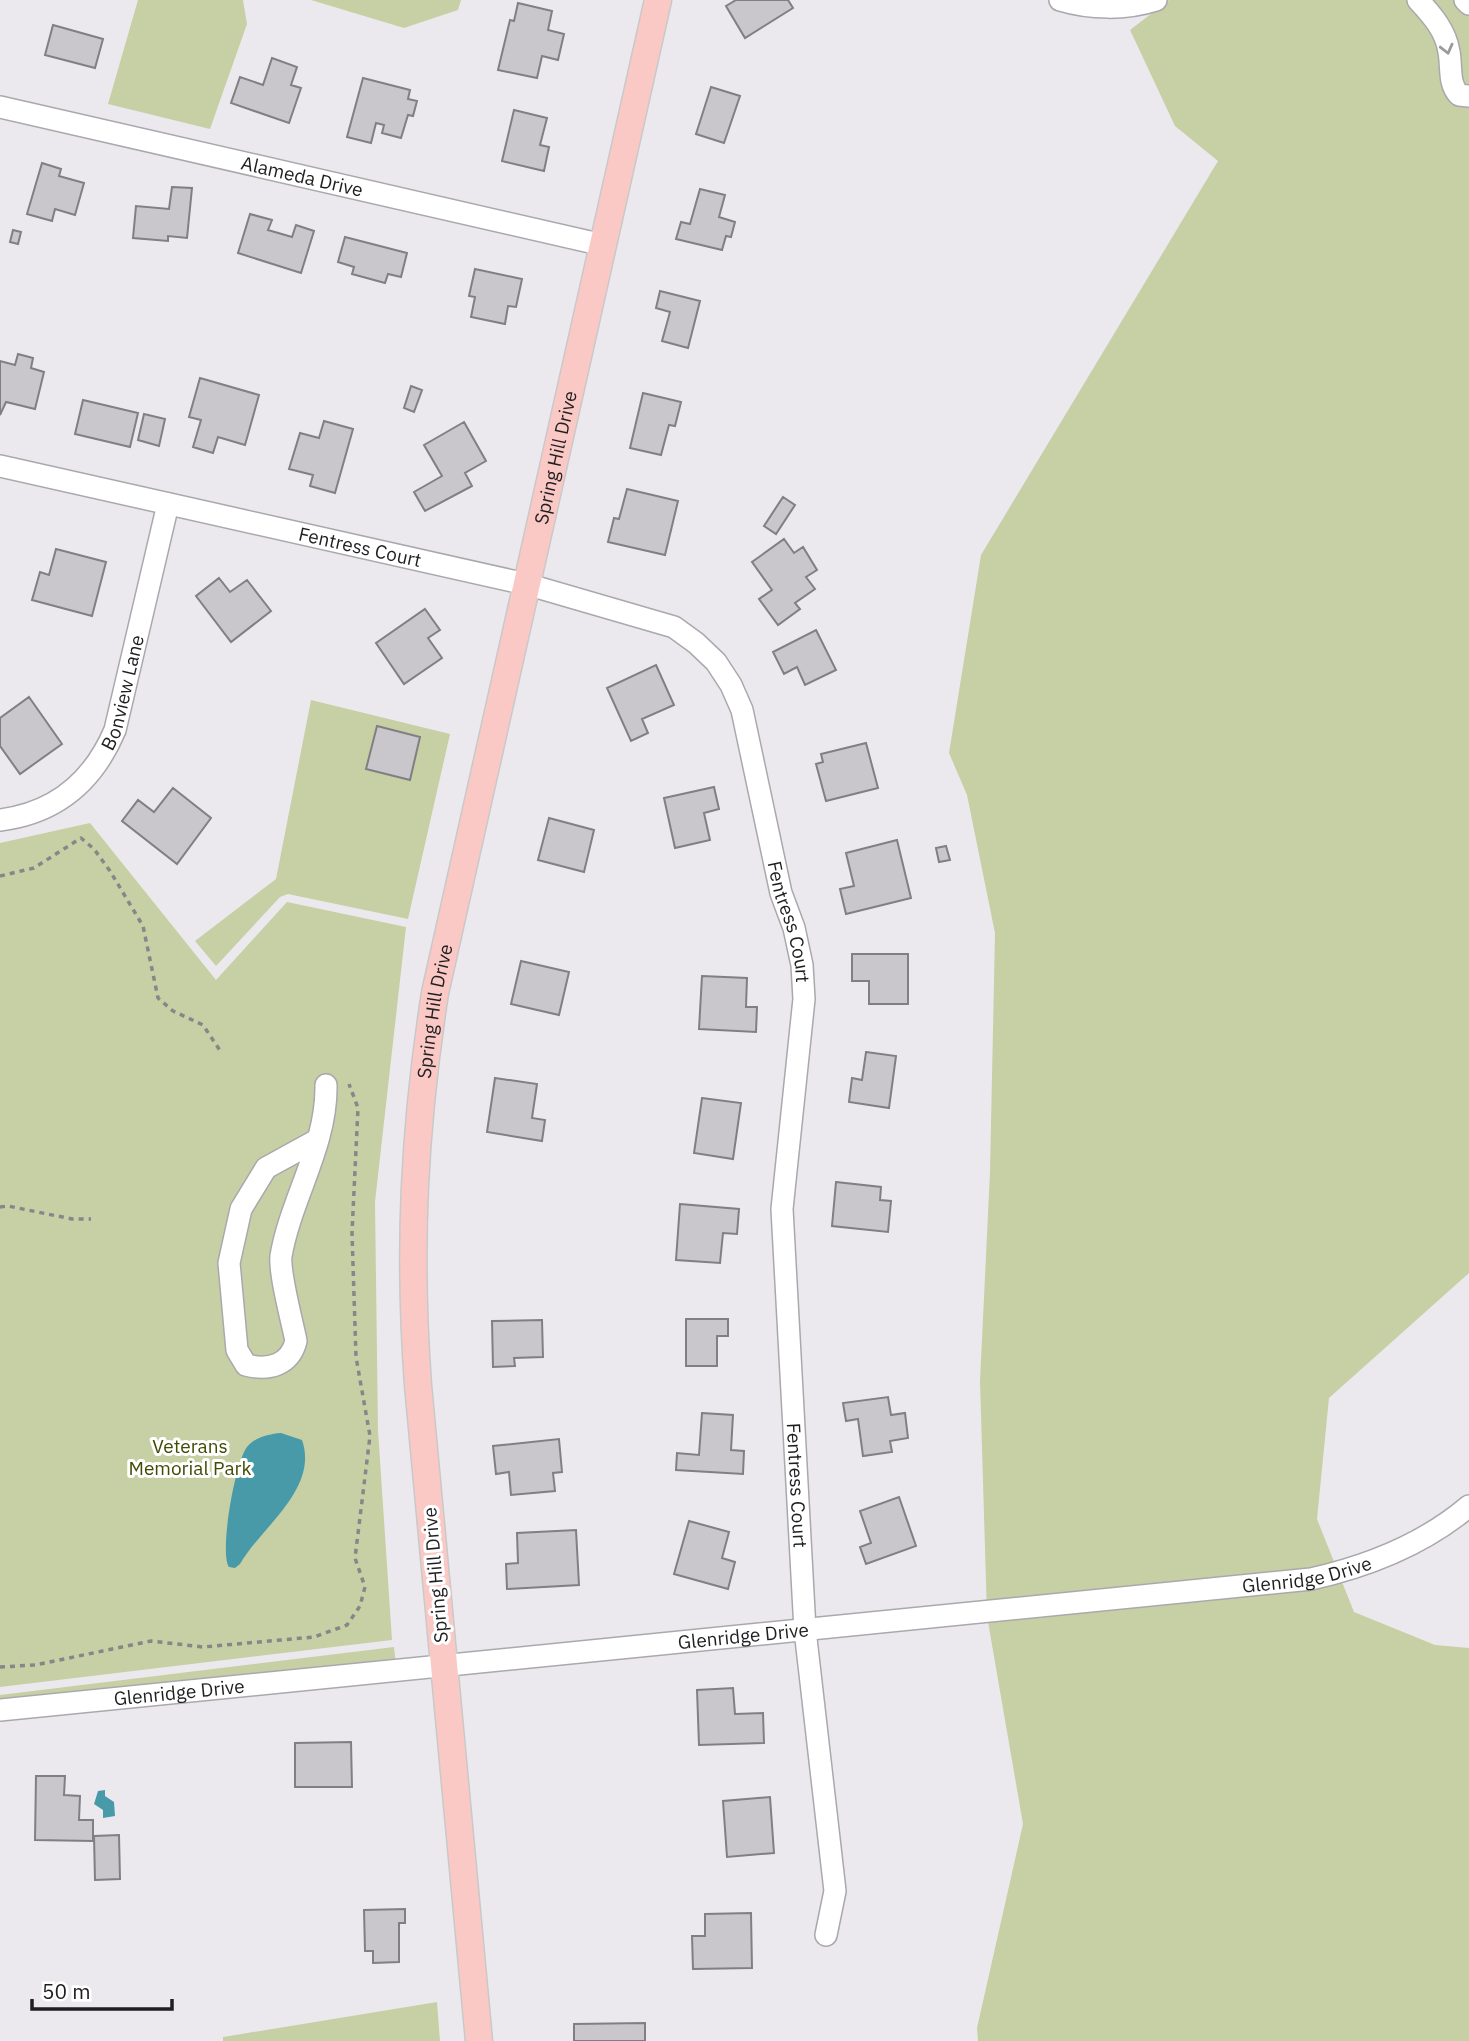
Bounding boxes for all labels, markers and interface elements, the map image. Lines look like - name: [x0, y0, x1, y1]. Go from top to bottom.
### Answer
- one-way arrow: [1439, 43, 1453, 55]
- street label: Alameda Drive: [239, 151, 365, 202]
- street label: Spring Hill Drive: [529, 388, 582, 527]
- street label: Fentress Court: [296, 521, 424, 572]
- street label: Bonview Lane: [95, 632, 149, 754]
- street label: Fentress Court: [762, 859, 815, 983]
- street label: Spring Hill Drive: [412, 942, 458, 1080]
- street label: Fentress Court: [782, 1422, 812, 1549]
- park label: Veterans Memorial Park: [128, 1434, 252, 1480]
- street label: Spring Hill Drive: [417, 1506, 453, 1644]
- street label: Glenridge Drive: [1241, 1551, 1375, 1598]
- street label: Glenridge Drive: [677, 1617, 810, 1654]
- street label: Glenridge Drive: [113, 1674, 246, 1711]
- scale bar: [32, 1968, 172, 2012]
- text: 50 m: [42, 1977, 91, 2005]

